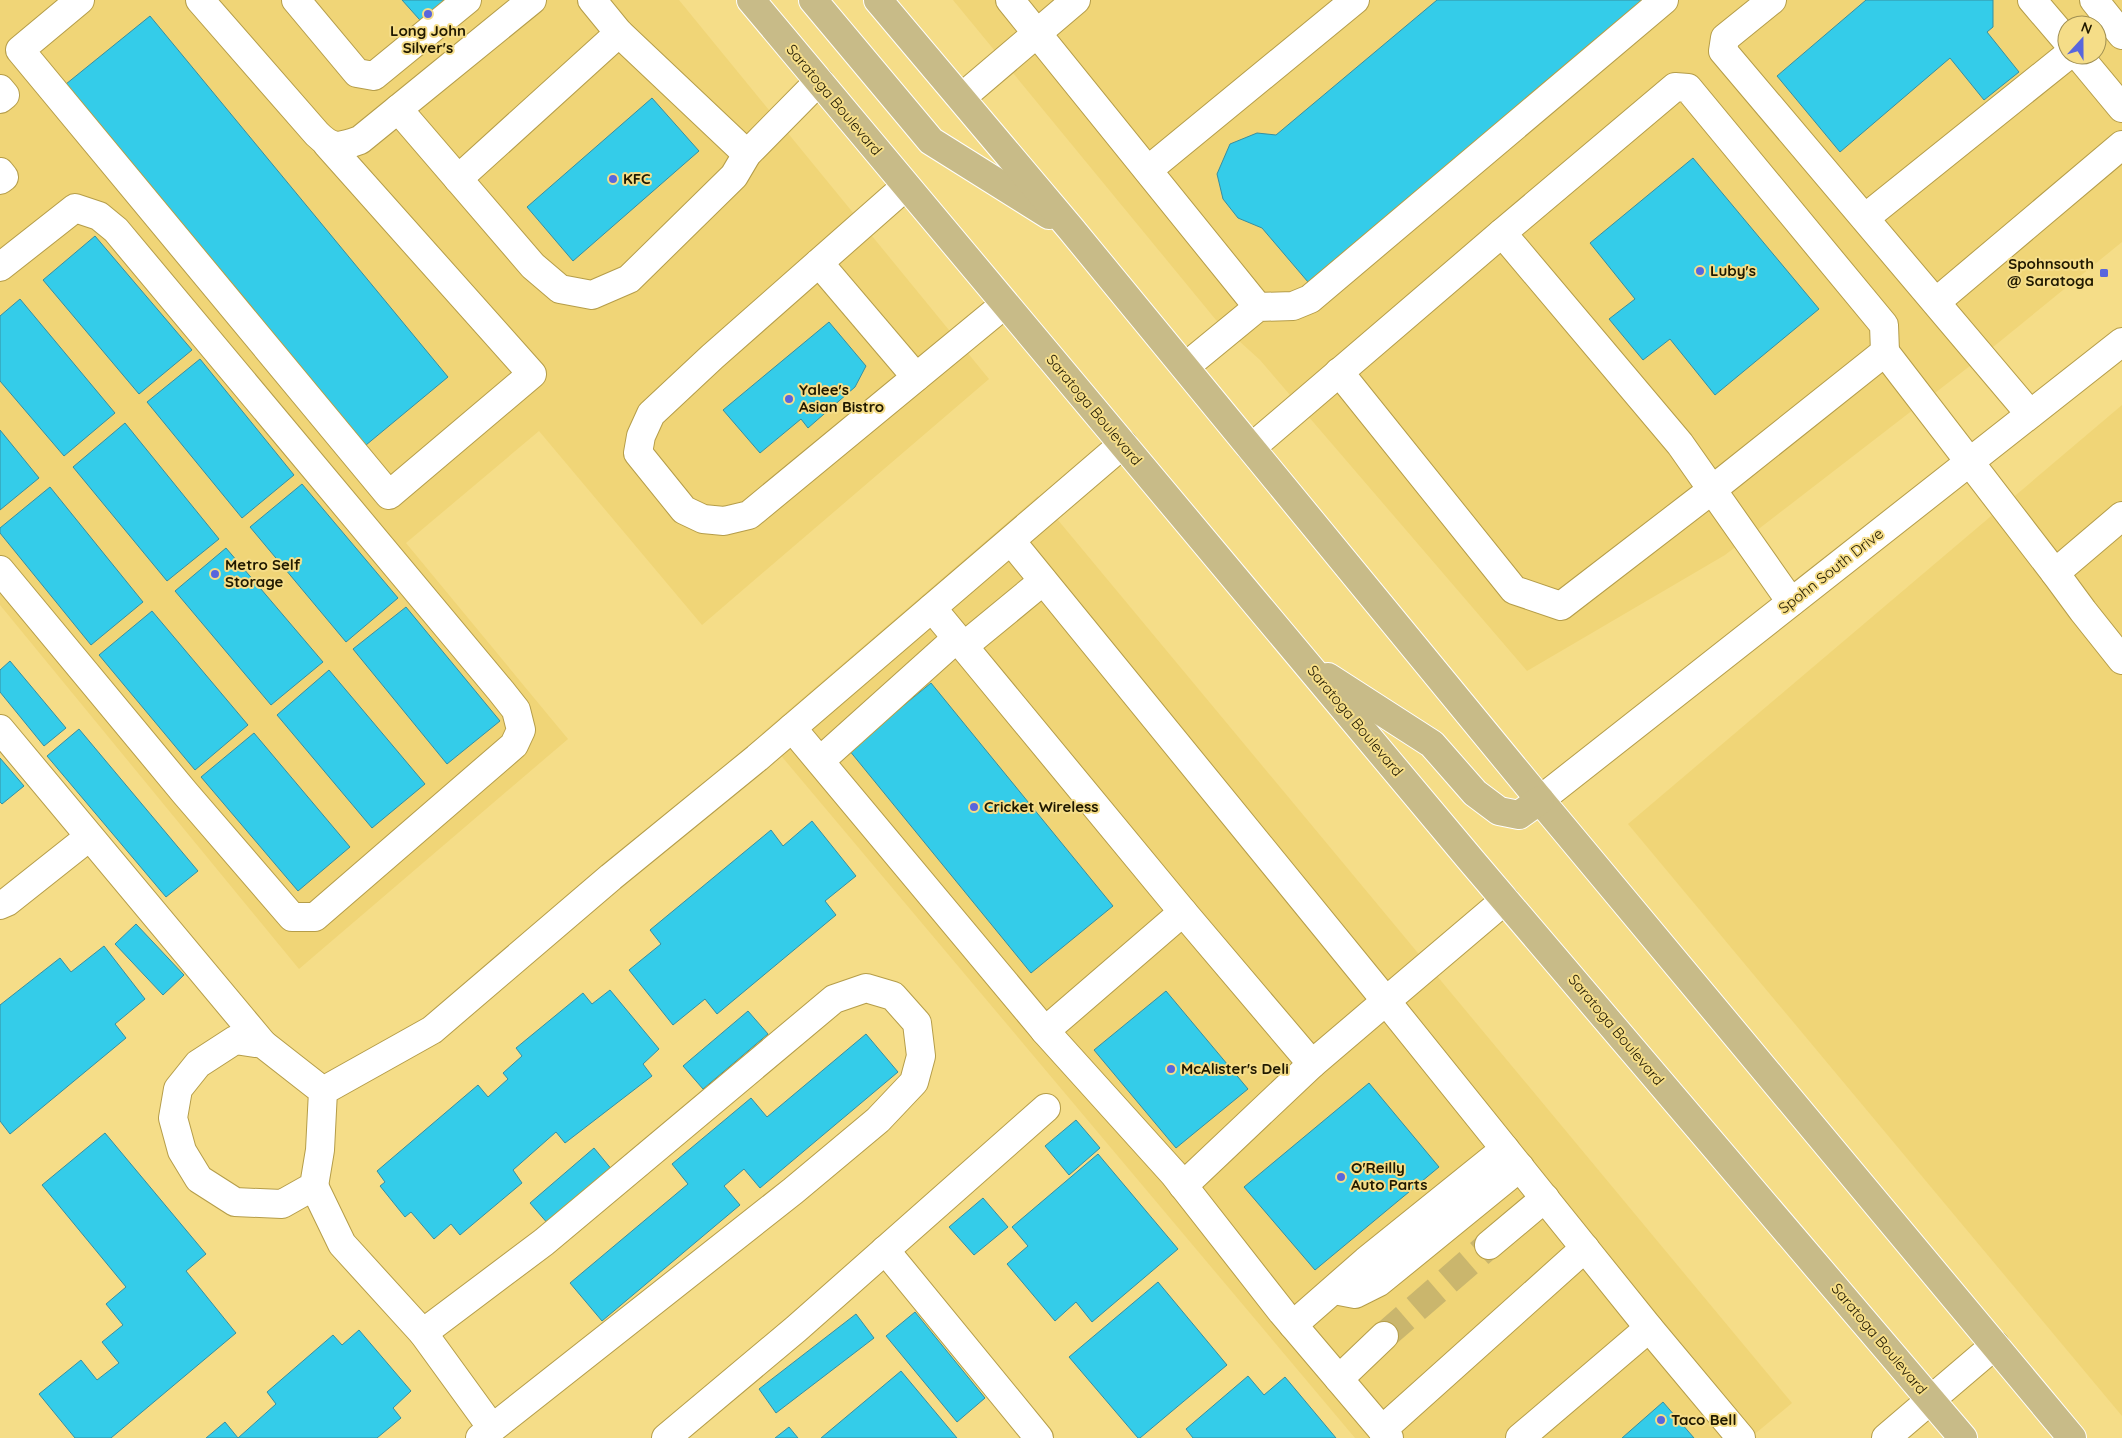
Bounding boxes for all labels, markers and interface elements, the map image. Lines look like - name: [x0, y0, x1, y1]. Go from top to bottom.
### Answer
- marker: Long John Silver's: [422, 8, 434, 20]
- north arrow: [2057, 15, 2107, 65]
- text: N: [2079, 18, 2095, 38]
- place label: Long John Silver's: [390, 21, 466, 57]
- street label: Saratoga Boulevard: [782, 40, 886, 159]
- place label: KFC: [623, 169, 651, 188]
- marker: KFC: [607, 173, 619, 185]
- place label: Spohnsouth @ Saratoga: [2007, 254, 2094, 290]
- place label: Luby's: [1710, 261, 1756, 280]
- marker: Luby's: [1694, 265, 1706, 277]
- marker: Spohnsouth @ Saratoga: [2098, 267, 2110, 279]
- street label: Saratoga Boulevard: [1042, 350, 1146, 469]
- place label: Yalee's Asian Bistro: [799, 380, 884, 416]
- marker: Yalee's Asian Bistro: [783, 393, 795, 405]
- street label: Spohn South Drive: [1775, 524, 1887, 617]
- place label: Metro Self Storage: [225, 555, 301, 591]
- marker: Metro Self Storage: [209, 568, 221, 580]
- street label: Saratoga Boulevard: [1303, 661, 1407, 780]
- place label: Cricket Wireless: [984, 797, 1099, 816]
- marker: Cricket Wireless: [968, 801, 980, 813]
- street label: Saratoga Boulevard: [1564, 970, 1668, 1089]
- place label: McAlister's Deli: [1181, 1059, 1289, 1078]
- marker: McAlister's Deli: [1165, 1063, 1177, 1075]
- place label: O'Reilly Auto Parts: [1351, 1158, 1427, 1194]
- marker: O'Reilly Auto Parts: [1335, 1171, 1347, 1183]
- street label: Saratoga Boulevard: [1827, 1279, 1931, 1398]
- place label: Taco Bell: [1671, 1410, 1736, 1429]
- marker: Taco Bell: [1655, 1414, 1667, 1426]

